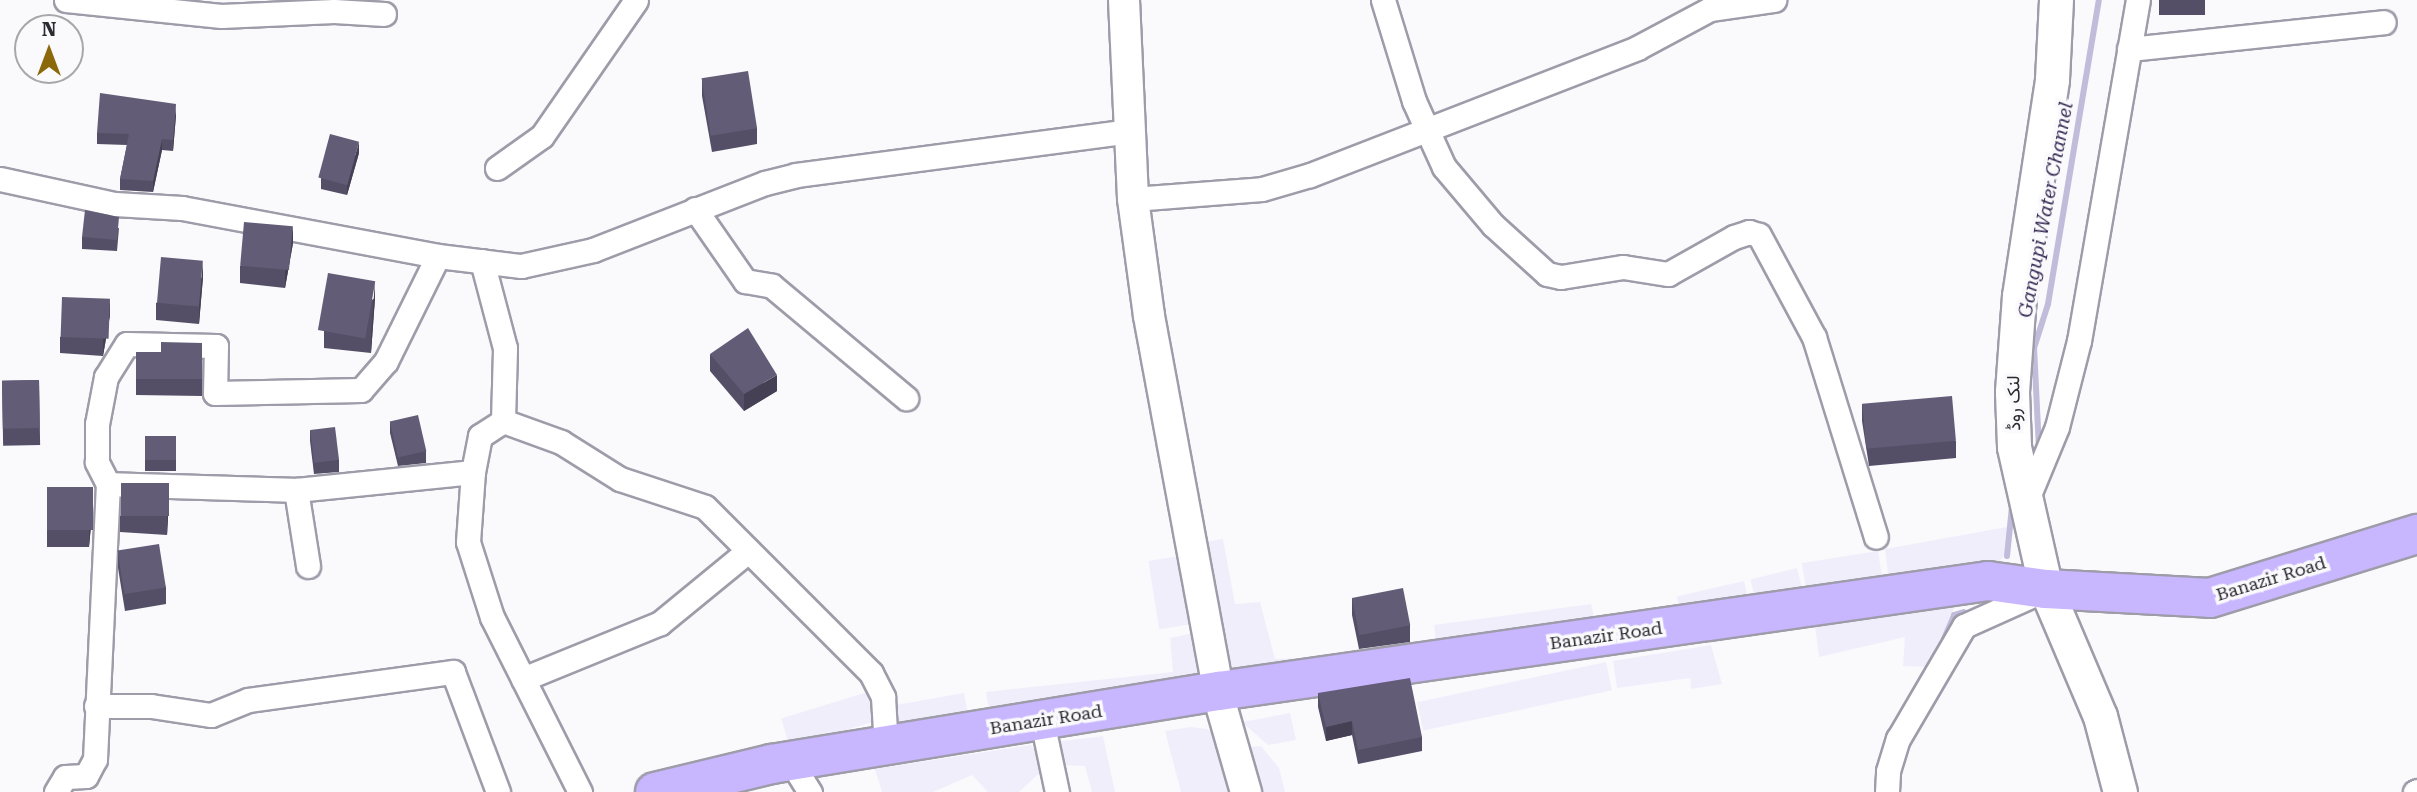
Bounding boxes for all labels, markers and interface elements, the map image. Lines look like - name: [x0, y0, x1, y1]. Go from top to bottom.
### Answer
- north arrow: [14, 14, 84, 84]
- text: N: [42, 18, 56, 41]
- water label: Gangupi Water Channel: [2014, 100, 2078, 320]
- street label: لنک روڈ: [2003, 375, 2025, 431]
- street label: Banazir Road: [2214, 552, 2328, 606]
- street label: Banazir Road: [1548, 617, 1664, 655]
- street label: Banazir Road: [988, 700, 1104, 740]

